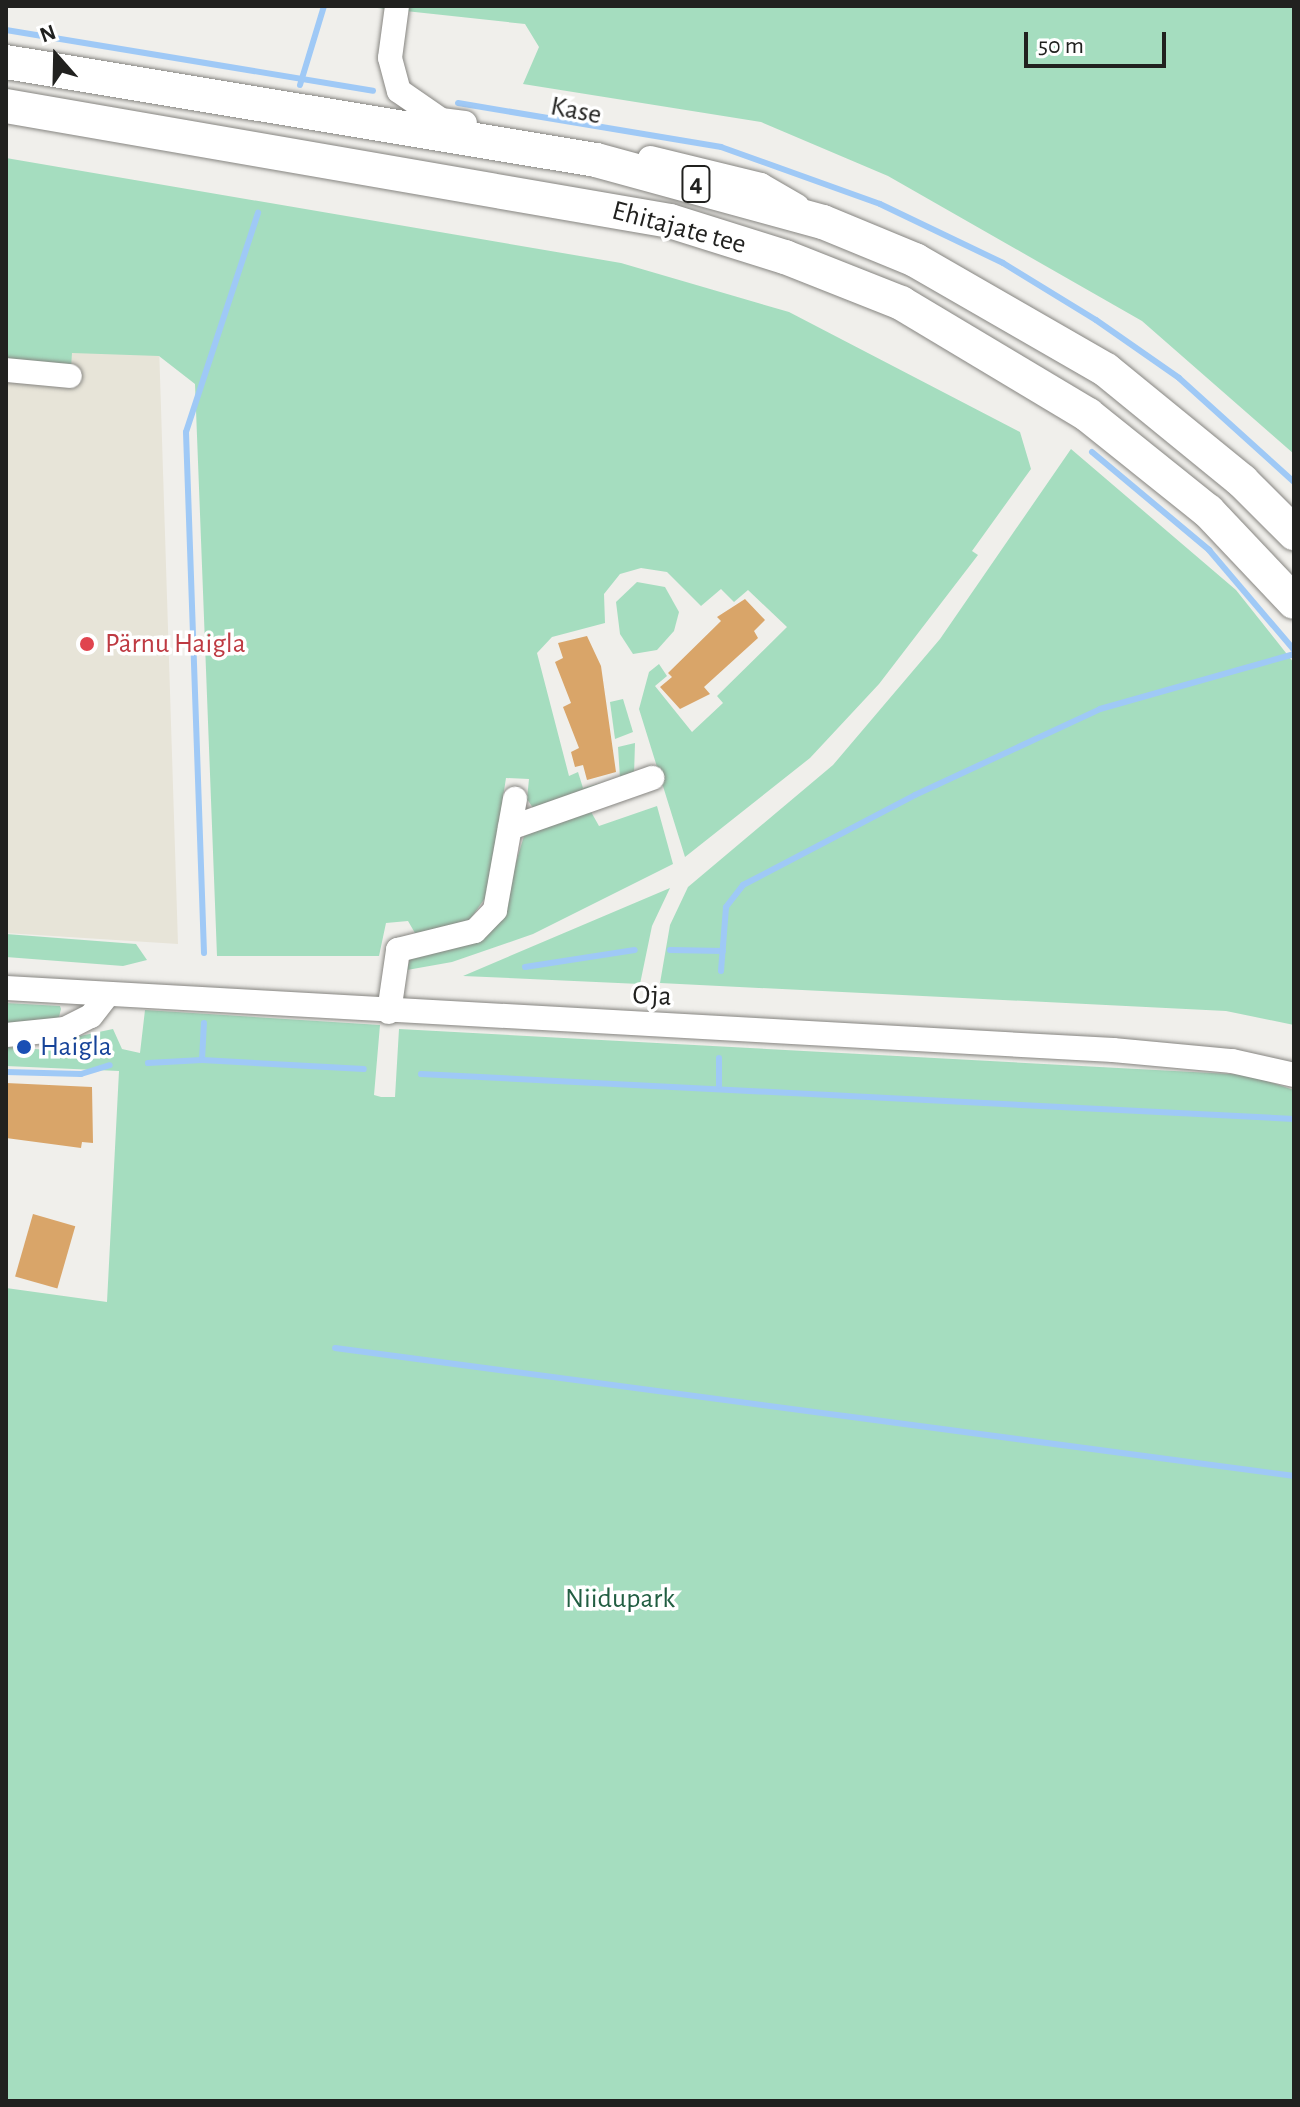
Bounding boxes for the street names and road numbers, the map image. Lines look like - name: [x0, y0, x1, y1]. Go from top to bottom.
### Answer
- street label: Kase: [548, 90, 604, 132]
- road number: 4: [680, 162, 712, 206]
- street label: Ehitajate tee: [608, 194, 750, 262]
- street label: Oja: [632, 978, 672, 1014]

